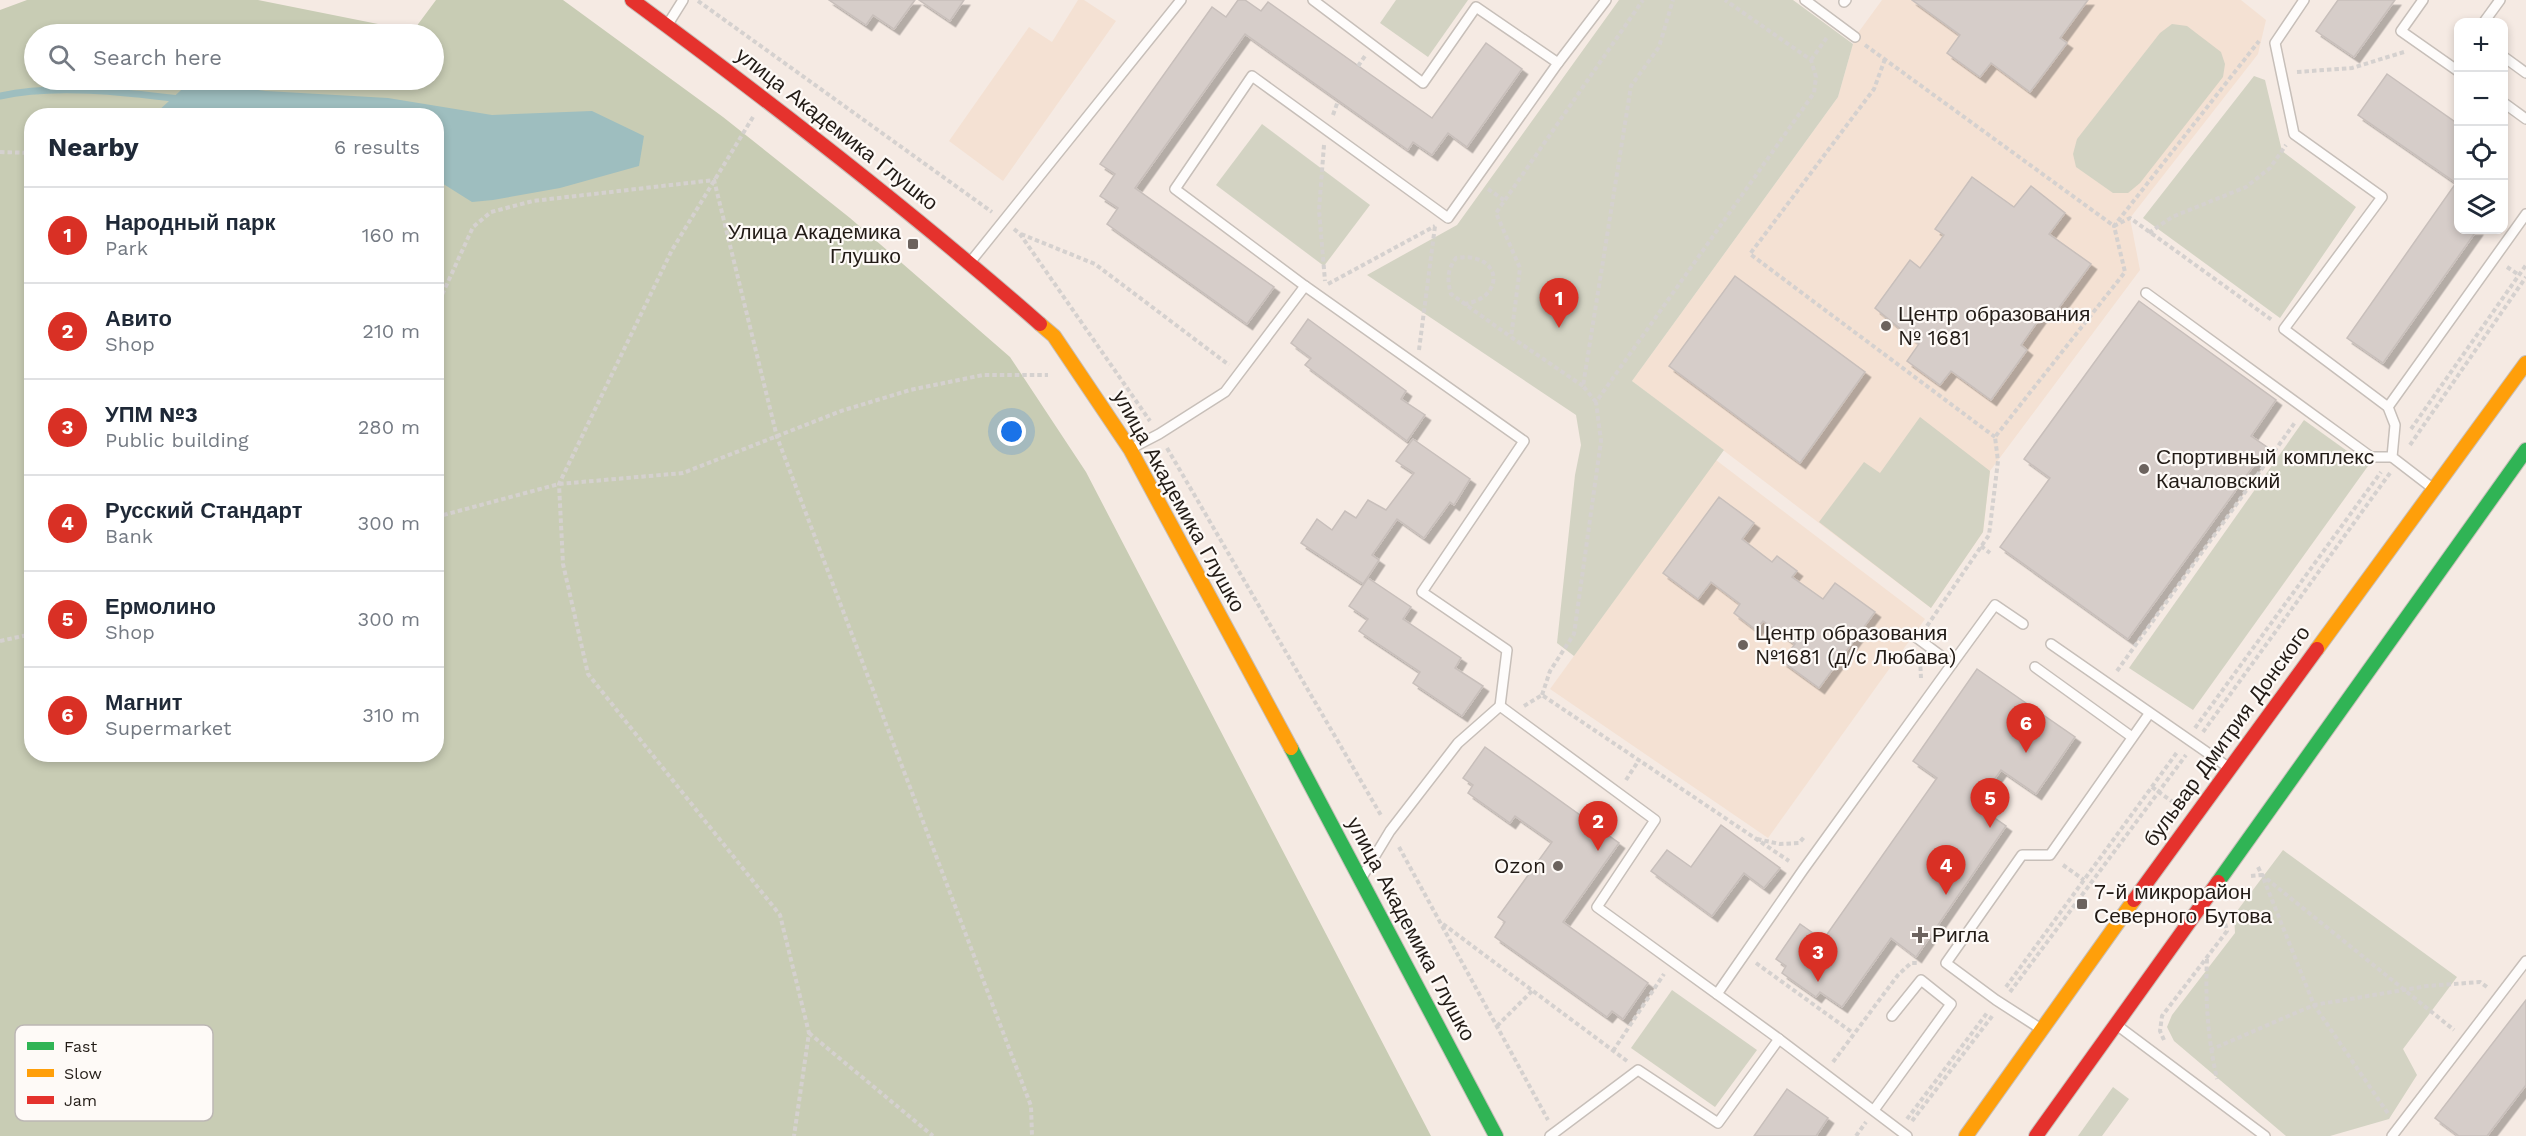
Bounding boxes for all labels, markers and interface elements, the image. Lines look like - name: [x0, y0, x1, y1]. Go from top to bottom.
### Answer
- map controls: [2454, 18, 2508, 234]
- button: +: [2454, 18, 2508, 72]
- search box: [24, 24, 444, 90]
- icon: search: [45, 41, 78, 74]
- street label: улица Академика Глушко: [731, 42, 943, 215]
- text: Search here: [93, 45, 222, 70]
- button: −: [2454, 72, 2508, 126]
- button: locate: [2454, 126, 2508, 180]
- text: Nearby: [48, 132, 139, 162]
- text: 6 results: [334, 135, 420, 159]
- button: layers: [2454, 180, 2508, 234]
- text: Народный парк: [105, 210, 276, 235]
- place label: Улица Академика Глушко: [727, 219, 901, 268]
- text: 1: [63, 223, 72, 247]
- text: 160 m: [362, 223, 420, 247]
- text: Park: [105, 236, 148, 260]
- marker: Улица Академика Глушко: [906, 237, 920, 251]
- pin: 1: [1540, 278, 1578, 328]
- place label: Центр образования № 1681: [1898, 301, 2090, 350]
- text: Авито: [105, 306, 172, 331]
- text: 2: [62, 319, 73, 343]
- text: 210 m: [362, 319, 420, 343]
- marker: Центр образования № 1681: [1879, 319, 1893, 333]
- text: Shop: [105, 332, 155, 356]
- street label: улица Академика Глушко: [1108, 385, 1251, 616]
- text: УПМ №3: [105, 402, 198, 427]
- text: 3: [62, 415, 73, 439]
- text: 280 m: [358, 415, 420, 439]
- your location: [997, 417, 1026, 446]
- text: Public building: [105, 428, 249, 452]
- place label: Спортивный комплекс Качаловский: [2156, 444, 2374, 493]
- marker: Спортивный комплекс Качаловский: [2137, 462, 2151, 476]
- text: Русский Стандарт: [105, 498, 303, 523]
- text: 4: [61, 511, 74, 535]
- text: 300 m: [358, 511, 420, 535]
- text: Bank: [105, 524, 153, 548]
- text: Ермолино: [105, 594, 216, 619]
- text: 5: [62, 607, 73, 631]
- text: 300 m: [358, 607, 420, 631]
- text: Shop: [105, 620, 155, 644]
- place label: Центр образования №1681 (д/с Любава): [1755, 620, 1956, 669]
- street label: бульвар Дмитрия Донского: [2138, 621, 2315, 851]
- marker: Центр образования №1681 (д/с Любава): [1736, 638, 1750, 652]
- text: Магнит: [105, 690, 183, 715]
- text: 6: [61, 703, 74, 727]
- text: 310 m: [362, 703, 420, 727]
- pin: 6: [2006, 704, 2046, 753]
- text: Supermarket: [105, 716, 231, 740]
- pin: 5: [1970, 778, 2010, 828]
- pin: 2: [1578, 802, 1618, 851]
- street label: улица Академика Глушко: [1342, 813, 1481, 1045]
- pin: 4: [1926, 846, 1966, 895]
- place label: Ozon: [1494, 853, 1546, 878]
- marker: Ozon: [1551, 859, 1565, 873]
- place label: 7-й микрорайон Северного Бутова: [2094, 879, 2272, 928]
- marker: 7-й микрорайон Северного Бутова: [2075, 897, 2089, 911]
- place label: Ригла: [1932, 922, 1989, 947]
- marker: Ригла: [1913, 928, 1927, 942]
- pin: 3: [1798, 932, 1838, 982]
- legend: [15, 1025, 213, 1121]
- text: Fast: [64, 1037, 97, 1056]
- text: Slow: [64, 1064, 102, 1083]
- text: Jam: [64, 1091, 97, 1110]

